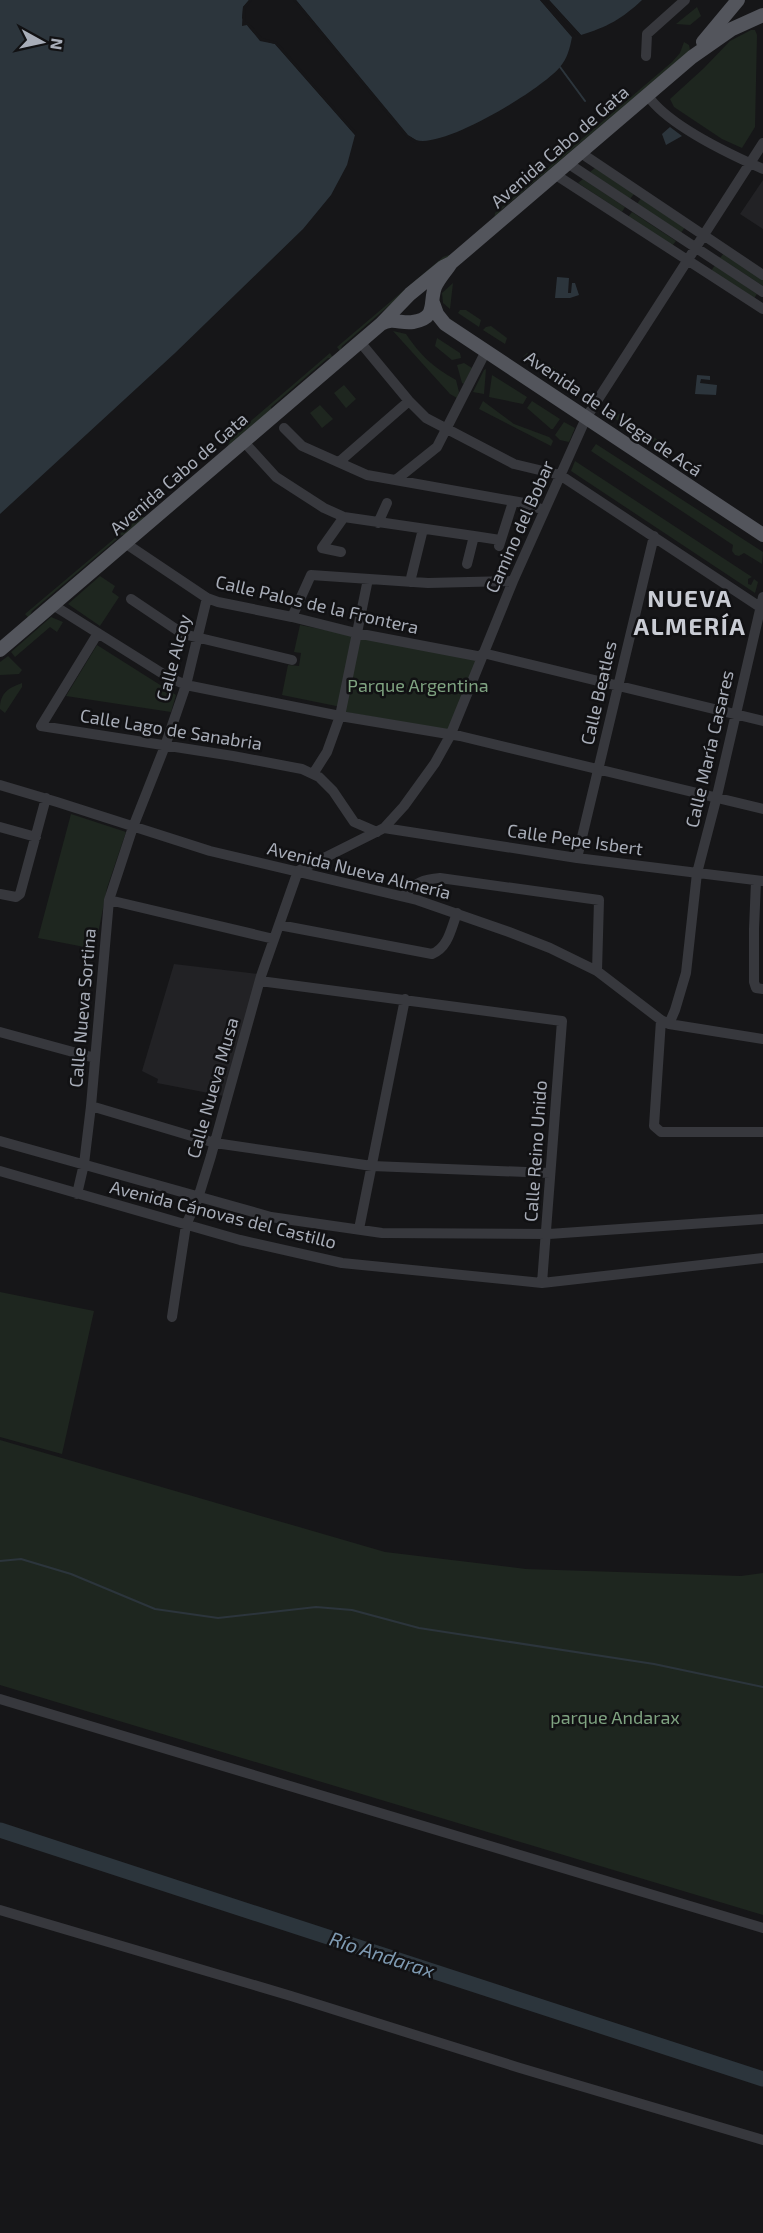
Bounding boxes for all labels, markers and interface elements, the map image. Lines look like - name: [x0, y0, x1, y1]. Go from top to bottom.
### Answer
- north arrow: [12, 12, 72, 72]
- text: N: [47, 37, 68, 51]
- street label: Avenida Cabo de Gata: [486, 80, 633, 212]
- street label: Avenida de la Vega de Acá: [521, 346, 706, 481]
- street label: Avenida Cabo de Gata: [105, 407, 252, 539]
- street label: Camino del Bobar: [480, 457, 558, 596]
- street label: Calle Palos de la Frontera: [214, 570, 421, 638]
- district label: NUEVA ALMERÍA: [633, 583, 747, 640]
- street label: Calle Alcoy: [151, 611, 195, 704]
- street label: Calle Beatles: [575, 639, 621, 747]
- street label: Calle María Casares: [680, 668, 738, 830]
- park label: Parque Argentina: [347, 674, 489, 696]
- street label: Calle Lago de Sanabria: [79, 704, 264, 754]
- street label: Calle Pepe Isbert: [506, 819, 644, 859]
- street label: Avenida Nueva Almería: [265, 837, 453, 903]
- street label: Calle Nueva Sortina: [64, 927, 100, 1088]
- street label: Calle Nueva Musa: [181, 1015, 243, 1161]
- street label: Calle Reino Unido: [519, 1079, 551, 1222]
- street label: Avenida Cánovas del Castillo: [108, 1175, 339, 1253]
- park label: parque Andarax: [550, 1706, 680, 1728]
- water label: Río Andarax: [327, 1926, 438, 1982]

